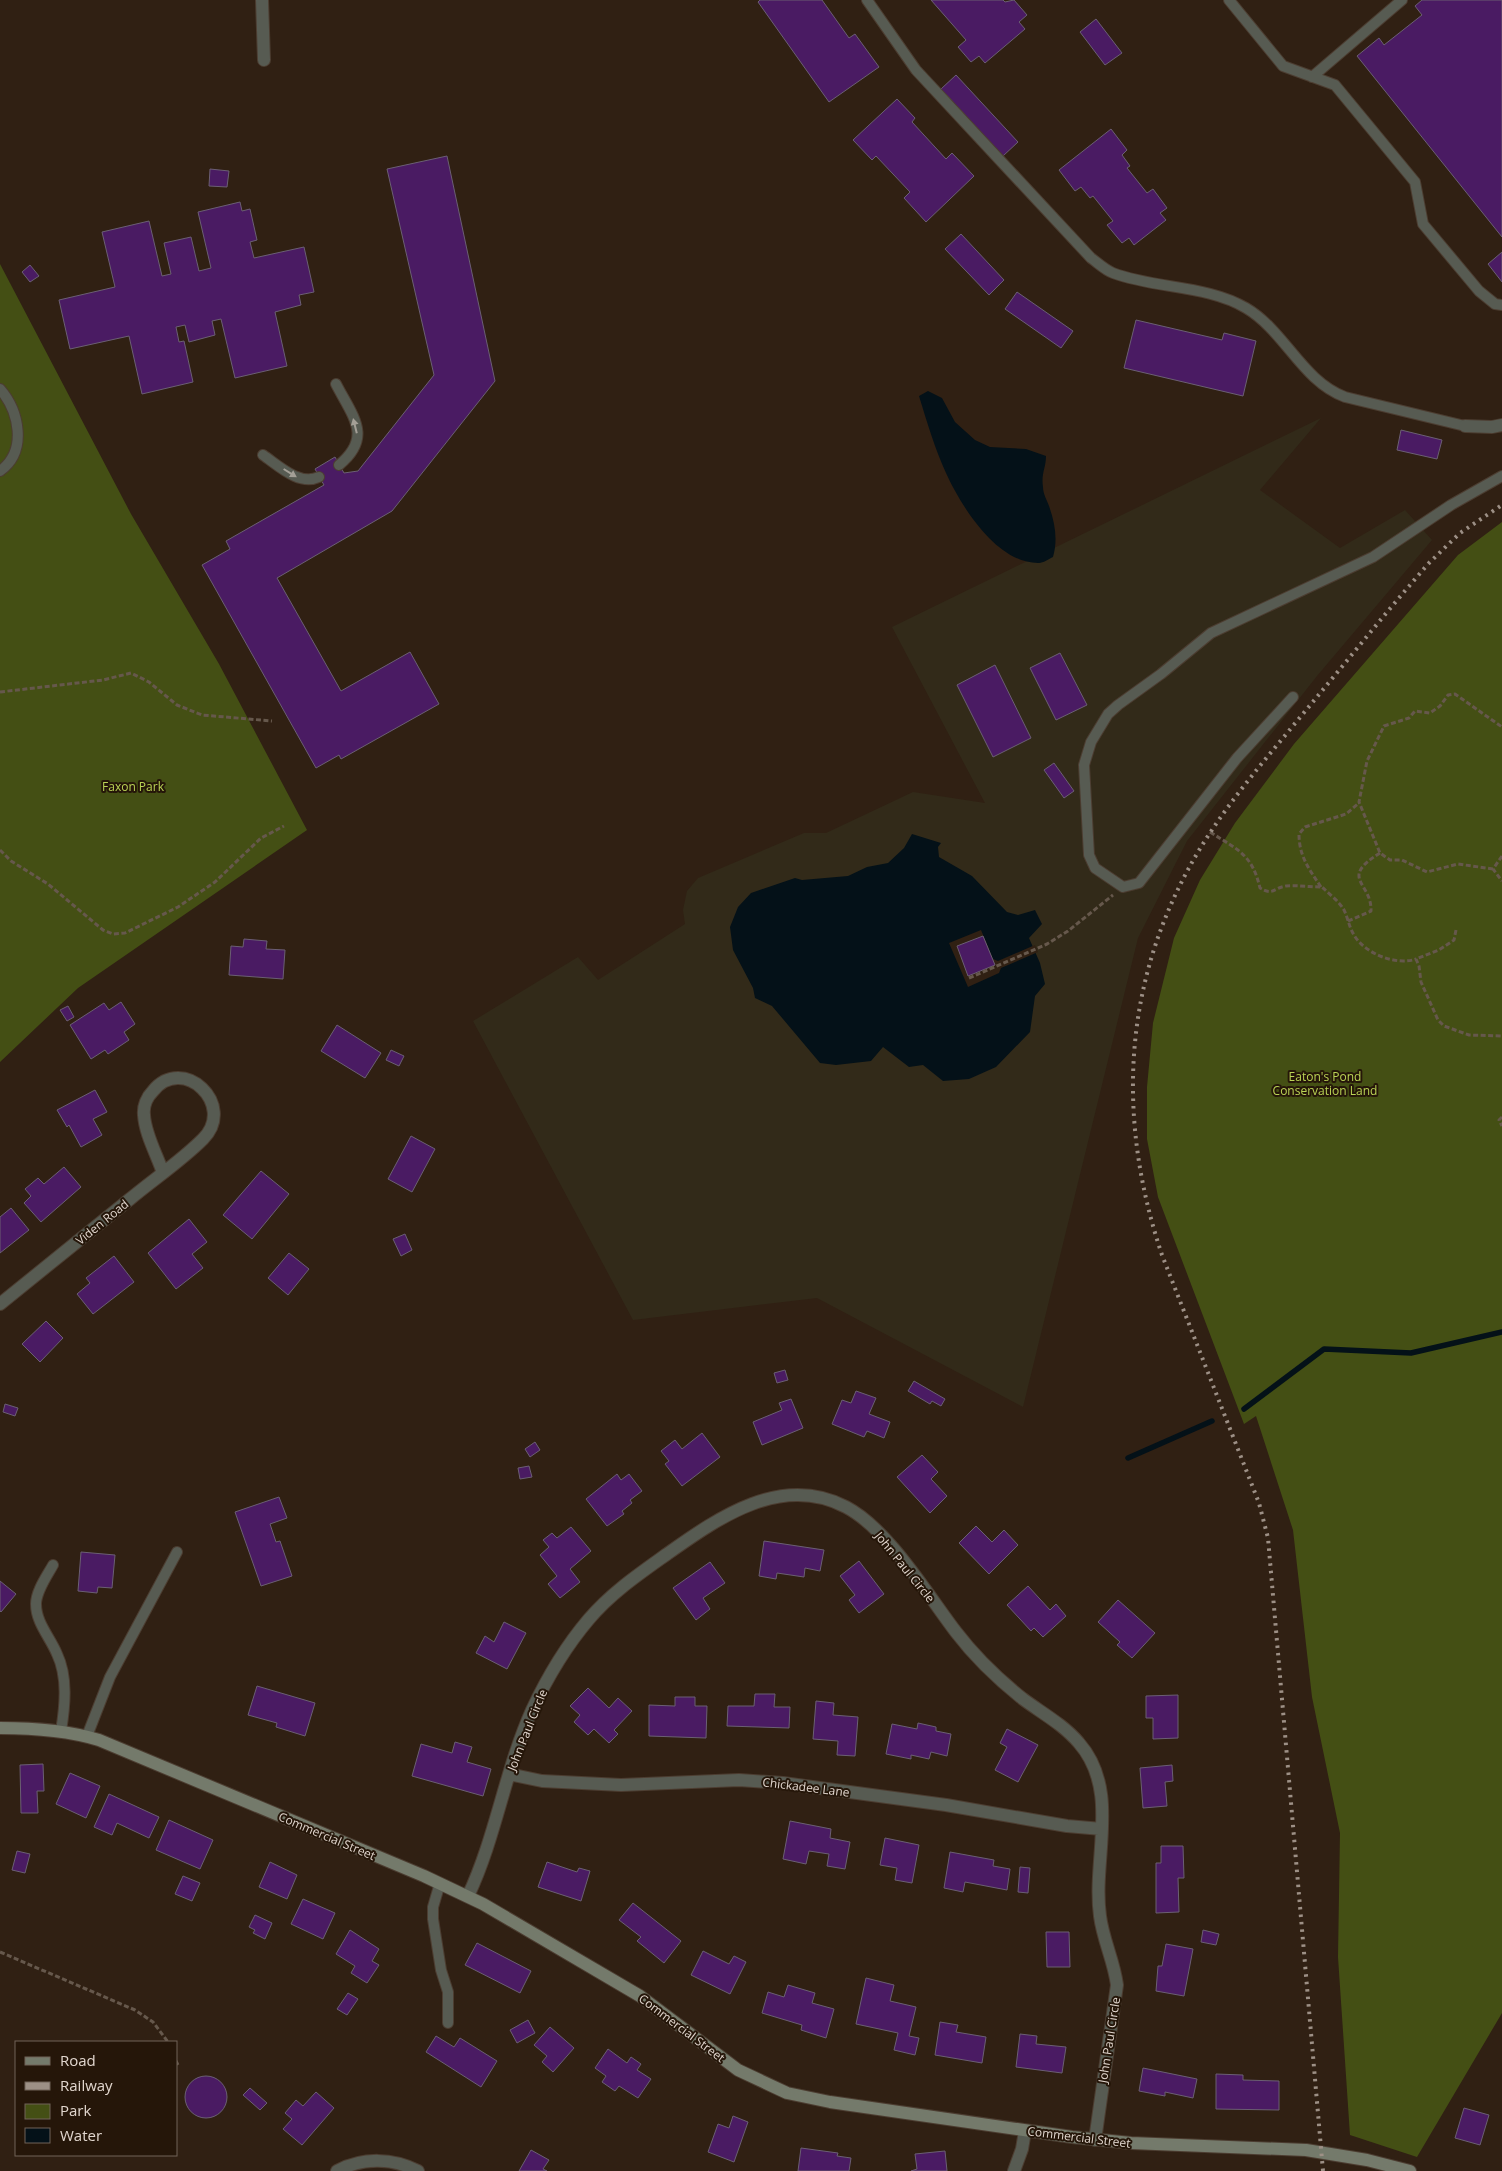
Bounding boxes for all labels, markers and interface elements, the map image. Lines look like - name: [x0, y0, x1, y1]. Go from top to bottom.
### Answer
- one-way arrow: [351, 419, 359, 434]
- one-way arrow: [283, 468, 296, 477]
- park label: Faxon Park: [102, 778, 165, 795]
- park label: Eaton's Pond Conservation Land: [1273, 1068, 1377, 1099]
- street label: Viden Road: [72, 1195, 132, 1249]
- street label: John Paul Circle: [870, 1527, 939, 1606]
- street label: John Paul Circle: [503, 1686, 551, 1774]
- street label: Chickadee Lane: [761, 1773, 851, 1801]
- street label: Commercial Street: [276, 1808, 378, 1864]
- street label: Commercial Street: [635, 1990, 729, 2066]
- street label: John Paul Circle: [1094, 1996, 1124, 2085]
- legend: [15, 2041, 178, 2156]
- text: Road: [60, 2050, 96, 2070]
- text: Railway: [60, 2075, 113, 2095]
- text: Park: [60, 2100, 91, 2120]
- street label: Commercial Street: [1026, 2122, 1132, 2152]
- text: Water: [60, 2125, 102, 2145]

